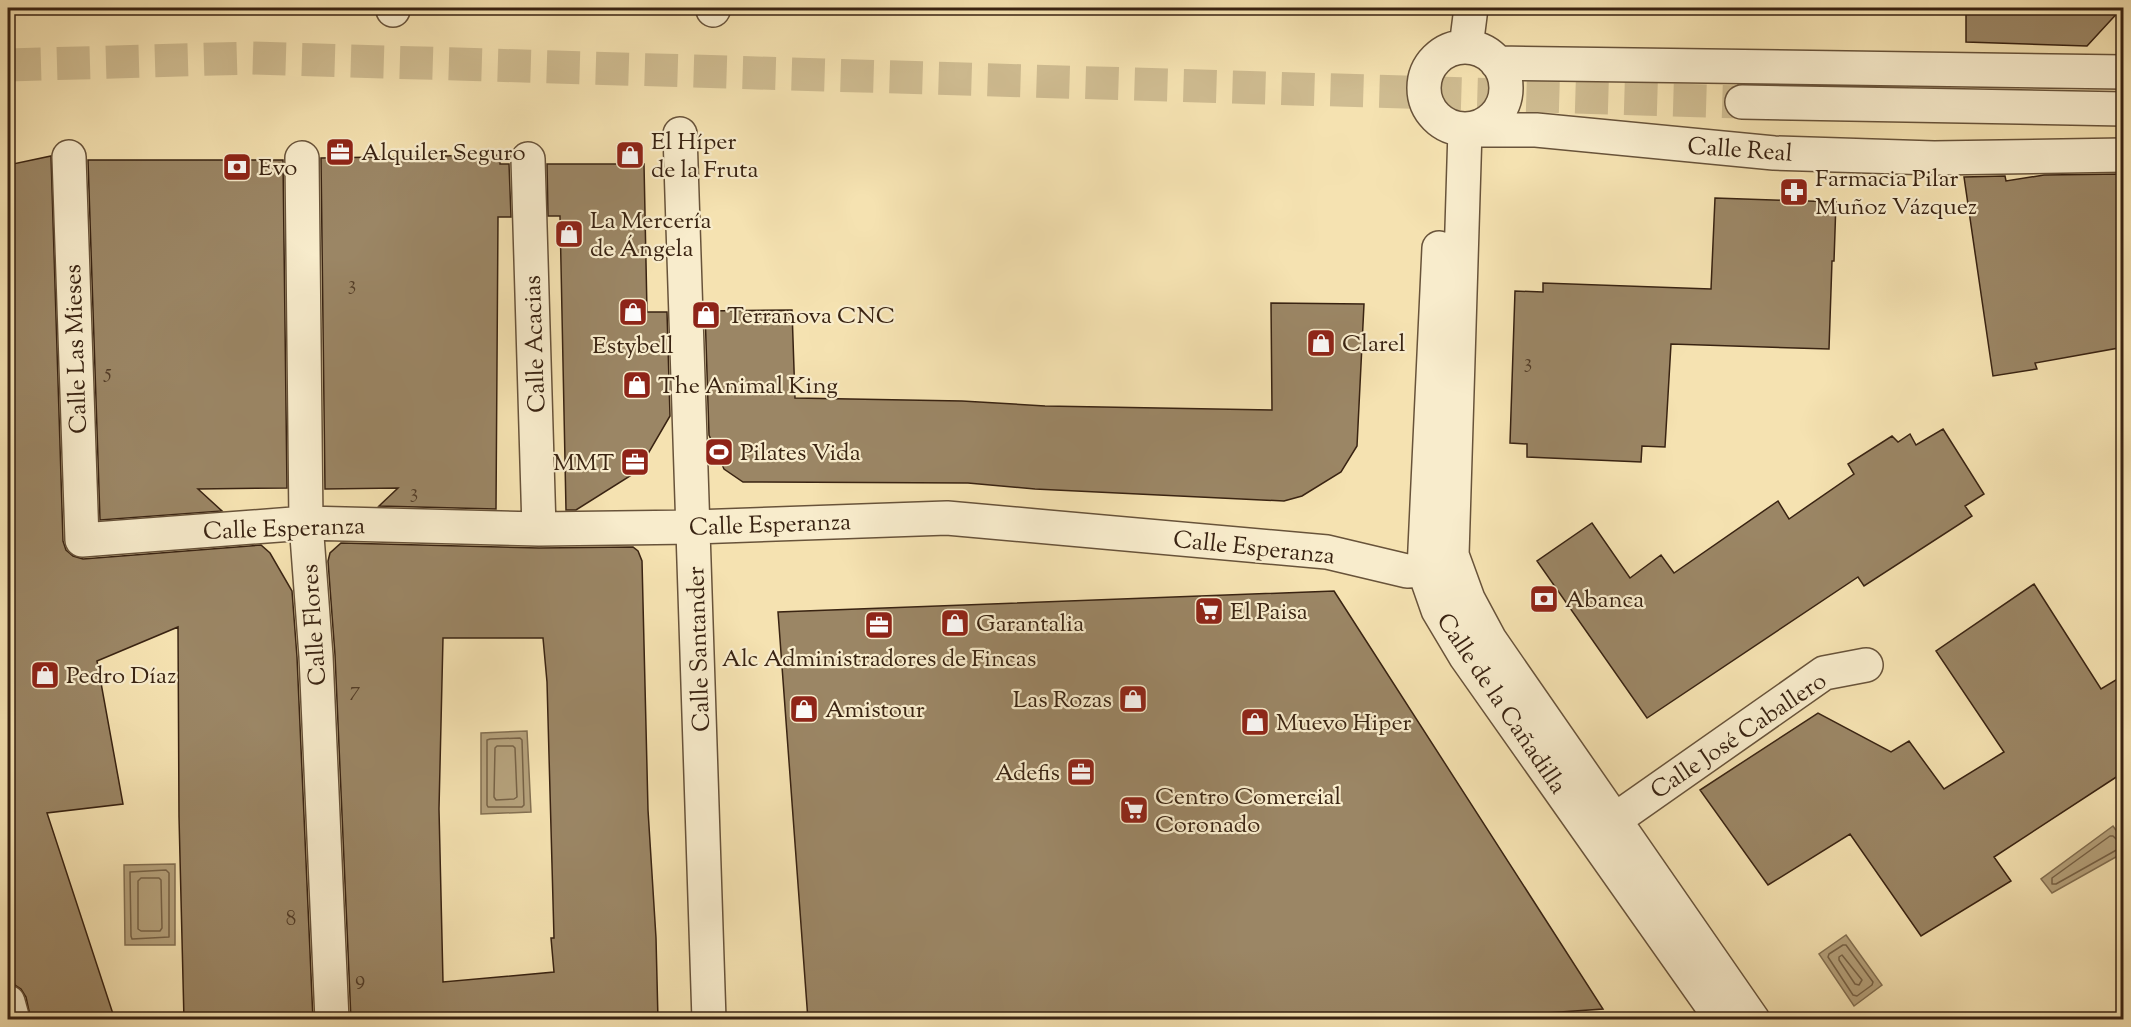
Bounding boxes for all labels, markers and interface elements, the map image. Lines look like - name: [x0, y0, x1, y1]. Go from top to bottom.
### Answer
- place label: El Híper de la Fruta: [651, 126, 759, 188]
- street label: Calle Real: [1686, 130, 1794, 172]
- office icon: Alquiler Seguro: [324, 136, 356, 168]
- place label: Alquiler Seguro: [361, 137, 526, 171]
- shop icon: El Híper de la Fruta: [614, 139, 646, 171]
- bank icon: Evo: [221, 151, 253, 183]
- place label: Evo: [258, 152, 297, 186]
- place label: Farmacia Pilar Muñoz Vázquez: [1815, 163, 1977, 225]
- pharmacy icon: Farmacia Pilar Muñoz Vázquez: [1778, 176, 1810, 208]
- place label: La Mercería de Ángela: [590, 205, 711, 267]
- shop icon: La Mercería de Ángela: [553, 218, 585, 250]
- street label: Calle Las Mieses: [57, 264, 97, 434]
- house number: 3: [348, 270, 356, 300]
- street label: Calle Acacias: [517, 275, 555, 413]
- shop icon: Estybell: [617, 296, 649, 328]
- shop icon: Terranova CNC: [690, 299, 722, 331]
- place label: Terranova CNC: [727, 300, 895, 334]
- shop icon: Clarel: [1305, 327, 1337, 359]
- place label: Clarel: [1342, 328, 1406, 362]
- place label: Estybell: [592, 330, 674, 364]
- house number: 3: [1524, 348, 1532, 378]
- house number: 5: [103, 358, 112, 388]
- shop icon: The Animal King: [621, 369, 653, 401]
- place label: The Animal King: [658, 370, 838, 404]
- sports icon: Pilates Vida: [703, 436, 735, 468]
- place label: Pilates Vida: [740, 437, 861, 471]
- office icon: MMT: [619, 446, 651, 478]
- place label: MMT: [553, 447, 614, 481]
- house number: 3: [410, 478, 418, 508]
- street label: Calle Esperanza: [688, 506, 852, 546]
- street label: Calle Esperanza: [202, 510, 366, 550]
- street label: Calle Esperanza: [1171, 524, 1336, 574]
- street label: Calle Flores: [294, 563, 336, 687]
- street label: Calle Santander: [680, 566, 720, 732]
- bank icon: Abanca: [1528, 583, 1560, 615]
- place label: Abanca: [1565, 584, 1644, 618]
- supermarket icon: El Paisa: [1193, 595, 1225, 627]
- place label: El Paisa: [1230, 596, 1308, 630]
- shop icon: Garantalia: [939, 607, 971, 639]
- street label: Calle de la Cañadilla: [1427, 607, 1574, 801]
- place label: Garantalia: [976, 608, 1084, 642]
- office icon: Alc Administradores de Fincas: [863, 609, 895, 641]
- place label: Alc Administradores de Fincas: [722, 643, 1036, 677]
- shop icon: Pedro Díaz: [29, 659, 61, 691]
- place label: Pedro Díaz: [66, 660, 176, 694]
- street label: Calle José Caballero: [1644, 665, 1834, 808]
- house number: 7: [350, 676, 361, 706]
- shop icon: Las Rozas: [1117, 683, 1149, 715]
- place label: Las Rozas: [1013, 684, 1112, 718]
- shop icon: Amistour: [788, 693, 820, 725]
- place label: Amistour: [825, 694, 925, 728]
- shop icon: Muevo Hiper: [1239, 706, 1271, 738]
- place label: Muevo Hiper: [1276, 707, 1412, 741]
- office icon: Adefis: [1065, 756, 1097, 788]
- place label: Adefis: [995, 757, 1060, 791]
- place label: Centro Comercial Coronado: [1155, 781, 1342, 843]
- supermarket icon: Centro Comercial Coronado: [1118, 794, 1150, 826]
- house number: 8: [286, 905, 296, 935]
- house number: 9: [355, 965, 365, 995]

